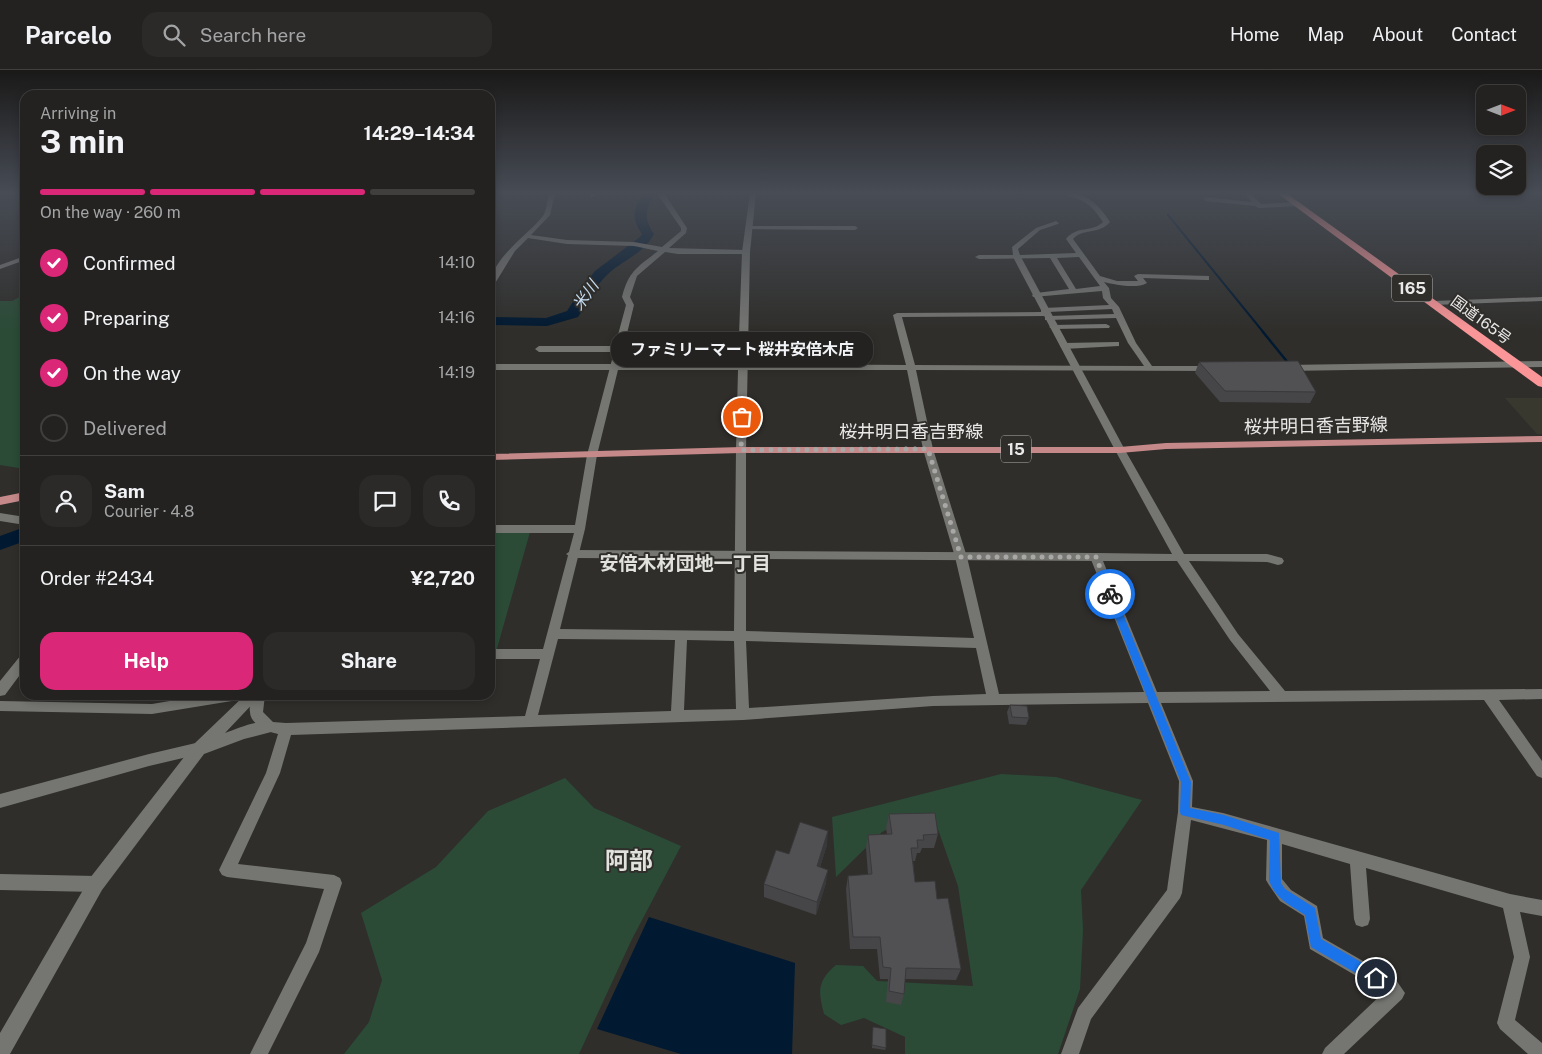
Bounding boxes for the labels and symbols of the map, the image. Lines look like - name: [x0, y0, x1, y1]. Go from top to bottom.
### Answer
- north arrow: [1476, 85, 1526, 135]
- road number: 165: [1392, 274, 1432, 302]
- water label: 米川: [568, 275, 604, 314]
- street label: 国道165号: [1448, 292, 1515, 347]
- callout: ファミリーマート桜井安倍木店: [611, 332, 873, 367]
- pin: [721, 396, 763, 438]
- street label: 桜井明日香吉野線: [1244, 414, 1388, 437]
- street label: 桜井明日香吉野線: [839, 421, 983, 442]
- road number: 15: [1001, 436, 1031, 462]
- district label: 安倍木材団地一丁目: [599, 552, 771, 574]
- courier: [1085, 569, 1135, 619]
- district label: 阿部: [605, 846, 653, 874]
- pin: [1355, 957, 1397, 999]

